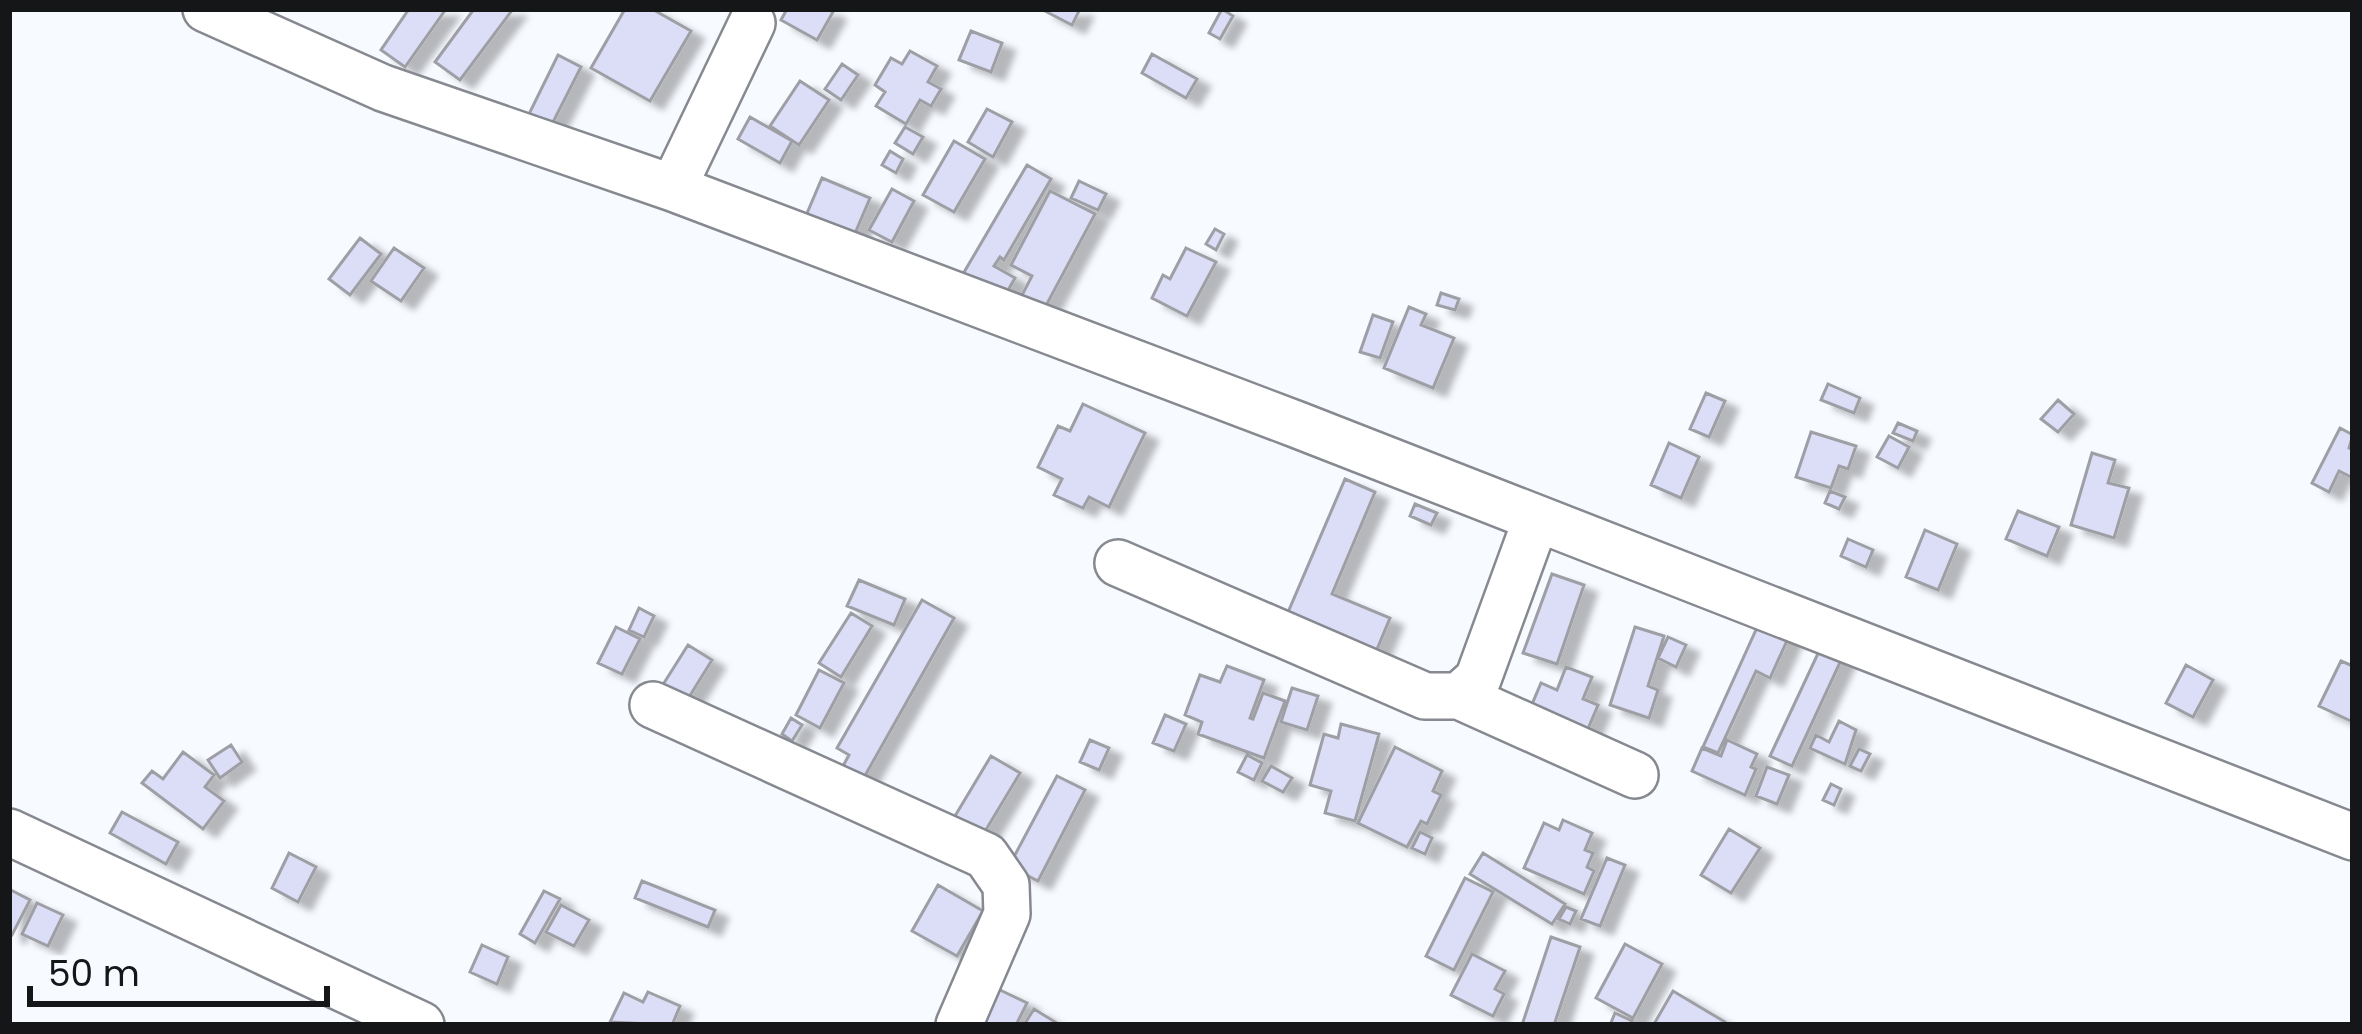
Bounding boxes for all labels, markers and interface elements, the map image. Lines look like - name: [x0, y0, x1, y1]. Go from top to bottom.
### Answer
- scale bar: [30, 932, 327, 1006]
- text: 50 m: [48, 948, 140, 999]

